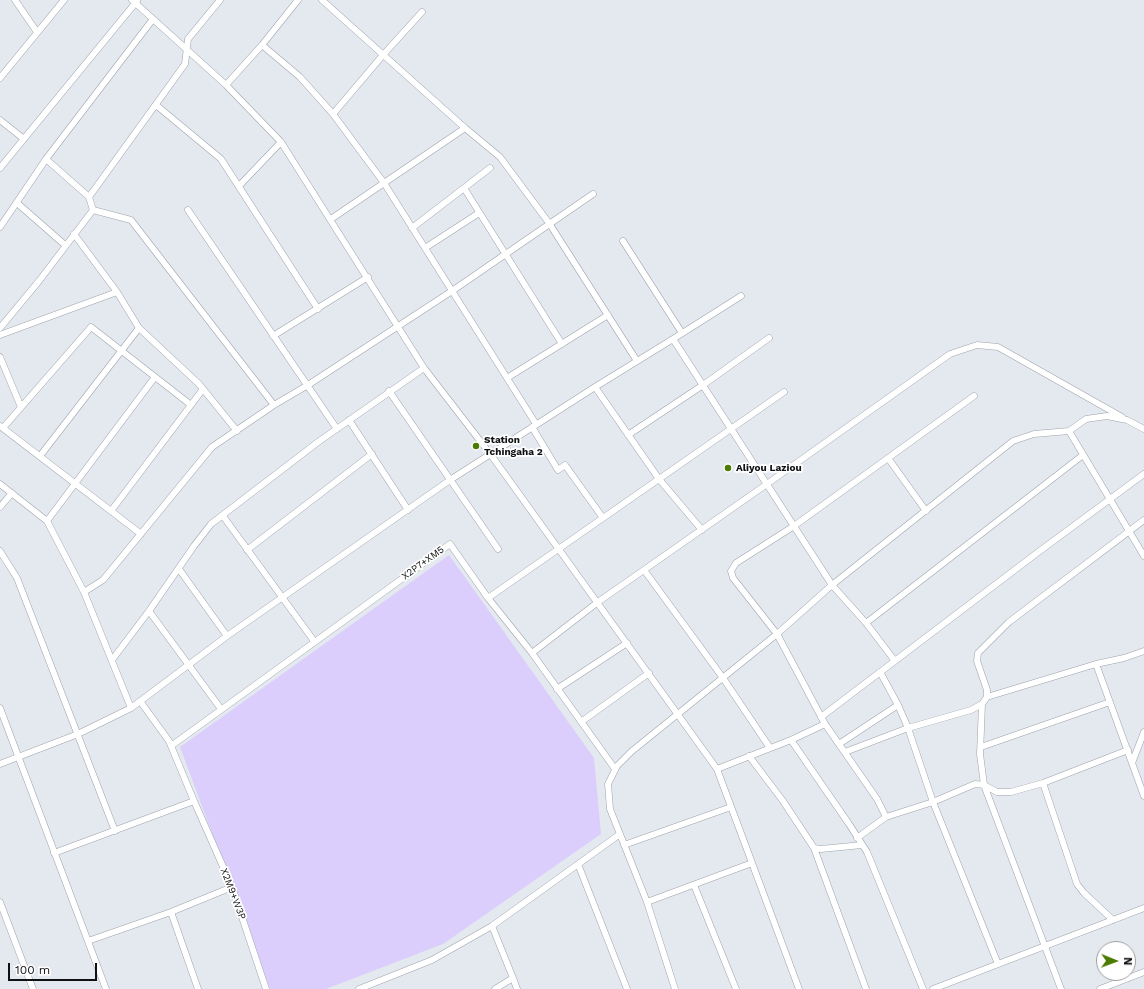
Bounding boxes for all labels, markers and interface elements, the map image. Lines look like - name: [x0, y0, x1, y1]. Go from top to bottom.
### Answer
- place label: Station Tchingaha 2: [484, 434, 543, 458]
- marker: Station Tchingaha 2: [471, 441, 481, 451]
- place label: Aliyou Laziou: [736, 462, 802, 474]
- marker: Aliyou Laziou: [723, 463, 733, 473]
- street label: X2P7+XM5: [399, 544, 447, 582]
- street label: X2M9+W3P: [218, 867, 248, 921]
- north arrow: [1096, 941, 1136, 981]
- scale bar: [10, 955, 99, 981]
- text: N: [1121, 957, 1134, 965]
- text: 100 m: [15, 963, 50, 977]

